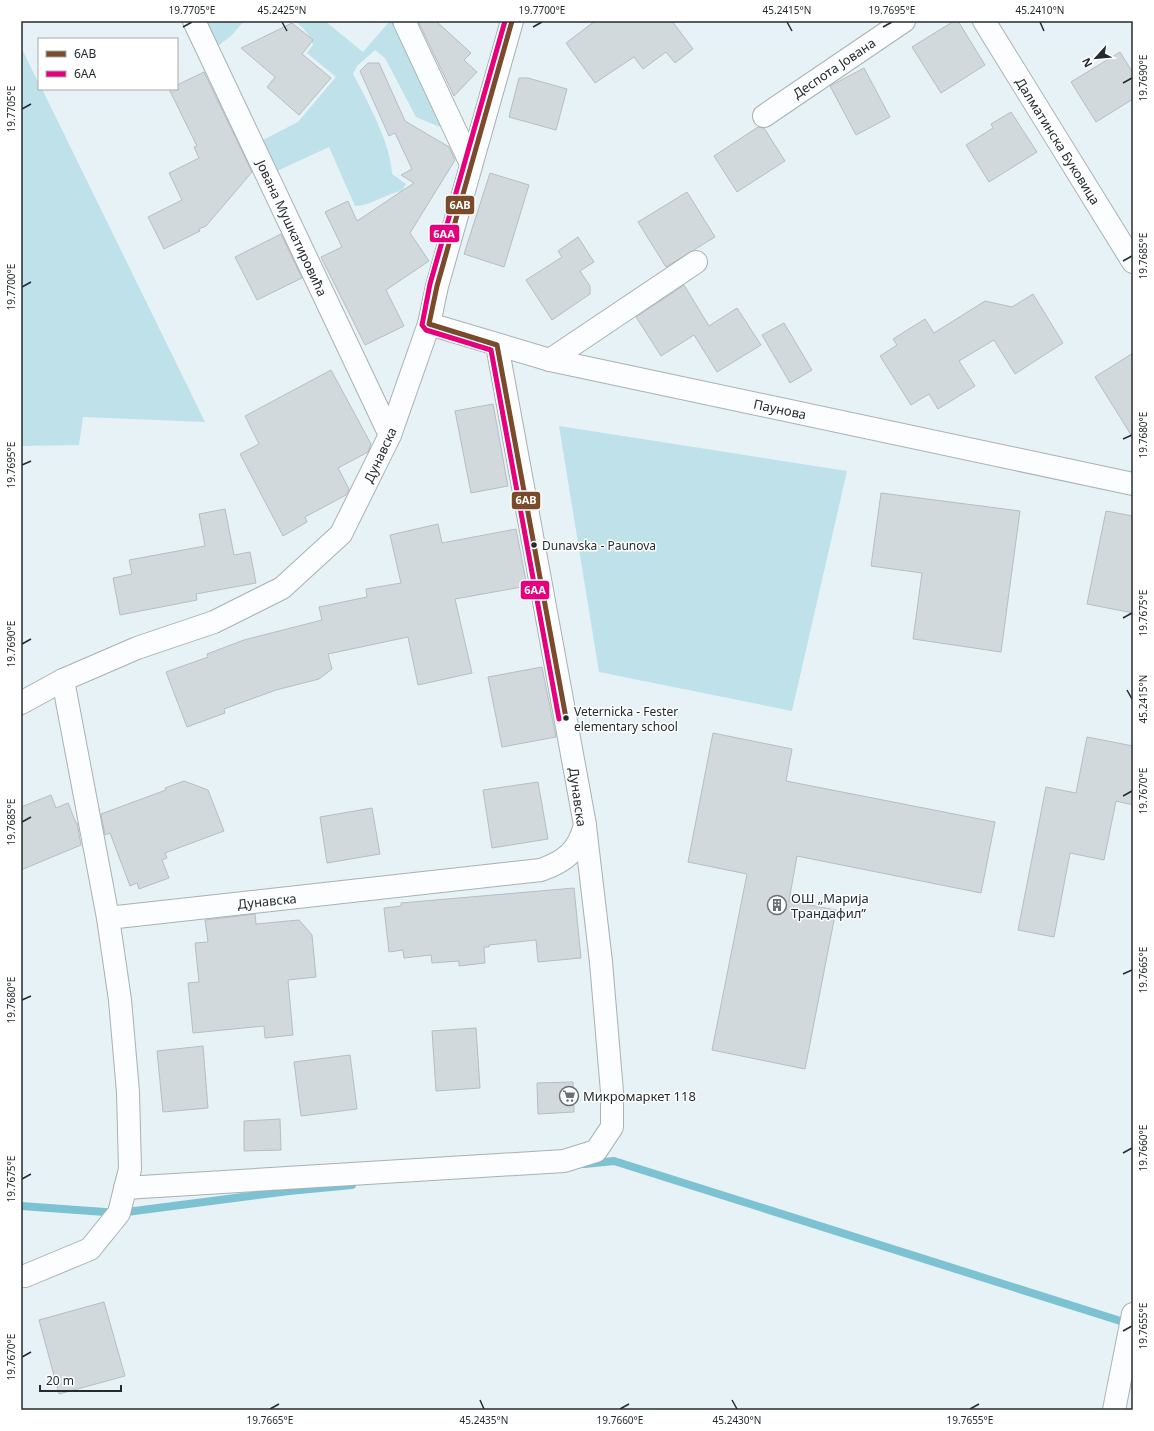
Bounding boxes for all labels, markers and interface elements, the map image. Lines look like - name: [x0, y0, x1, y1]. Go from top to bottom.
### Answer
- text: 19.7705°E: [169, 3, 215, 17]
- text: 45.2425°N: [258, 3, 306, 17]
- text: 19.7700°E: [519, 3, 565, 17]
- text: 45.2415°N: [763, 3, 811, 17]
- text: 19.7695°E: [869, 3, 915, 17]
- text: 45.2410°N: [1016, 3, 1064, 17]
- street label: Деспота Јована: [789, 34, 879, 102]
- legend: [38, 38, 178, 90]
- north arrow: [1076, 38, 1116, 78]
- text: 6AB: [74, 45, 97, 62]
- text: N: [1078, 55, 1095, 70]
- text: 19.7690°E: [1136, 55, 1150, 101]
- text: 6AA: [74, 65, 97, 82]
- street label: Далматинска Буковица: [1012, 74, 1104, 208]
- text: 19.7705°E: [4, 86, 18, 132]
- street label: Јована Мушкатировића: [252, 155, 332, 299]
- line badge: 6AB: [445, 195, 475, 215]
- text: 6AB: [449, 197, 471, 212]
- line badge: 6AA: [429, 224, 460, 243]
- text: 6AA: [433, 226, 455, 241]
- text: 19.7685°E: [1136, 233, 1150, 279]
- text: 19.7700°E: [4, 264, 18, 310]
- street label: Паунова: [752, 395, 808, 423]
- text: 19.7680°E: [1136, 412, 1150, 458]
- street label: Дунавска: [359, 424, 401, 486]
- text: 19.7695°E: [4, 442, 18, 488]
- line badge: 6AB: [511, 491, 541, 510]
- text: 6AB: [515, 492, 537, 507]
- place label: Dunavska - Paunova: [542, 537, 656, 554]
- marker: Dunavska - Paunova: [529, 540, 539, 550]
- line badge: 6AA: [520, 580, 550, 600]
- text: 6AA: [524, 582, 546, 597]
- text: 19.7675°E: [1136, 590, 1150, 636]
- text: 19.7690°E: [4, 621, 18, 667]
- text: 45.2415°N: [1136, 675, 1150, 723]
- place label: Veternicka - Fester elementary school: [574, 703, 678, 735]
- marker: Veternicka - Fester elementary school: [561, 713, 571, 723]
- street label: Дунавска: [565, 766, 591, 828]
- text: 19.7670°E: [1136, 768, 1150, 814]
- text: 19.7685°E: [4, 799, 18, 845]
- street label: Дунавска: [237, 889, 297, 913]
- place label: ОШ „Марија Трандафил”: [791, 889, 869, 922]
- building icon: ОШ „Марија Трандафил”: [766, 894, 788, 916]
- text: 19.7665°E: [1136, 947, 1150, 993]
- text: 19.7680°E: [4, 977, 18, 1023]
- supermarket icon: Микромаркет 118: [558, 1085, 580, 1107]
- place label: Микромаркет 118: [583, 1087, 696, 1105]
- text: 19.7660°E: [1136, 1125, 1150, 1171]
- text: 19.7675°E: [4, 1156, 18, 1202]
- text: 19.7655°E: [1136, 1303, 1150, 1349]
- text: 19.7670°E: [4, 1334, 18, 1380]
- scale bar: [40, 1367, 121, 1393]
- text: 20 m: [46, 1372, 74, 1389]
- text: 19.7665°E: [247, 1413, 293, 1427]
- text: 45.2435°N: [460, 1413, 508, 1427]
- text: 19.7660°E: [597, 1413, 643, 1427]
- text: 45.2430°N: [713, 1413, 761, 1427]
- text: 19.7655°E: [947, 1413, 993, 1427]

